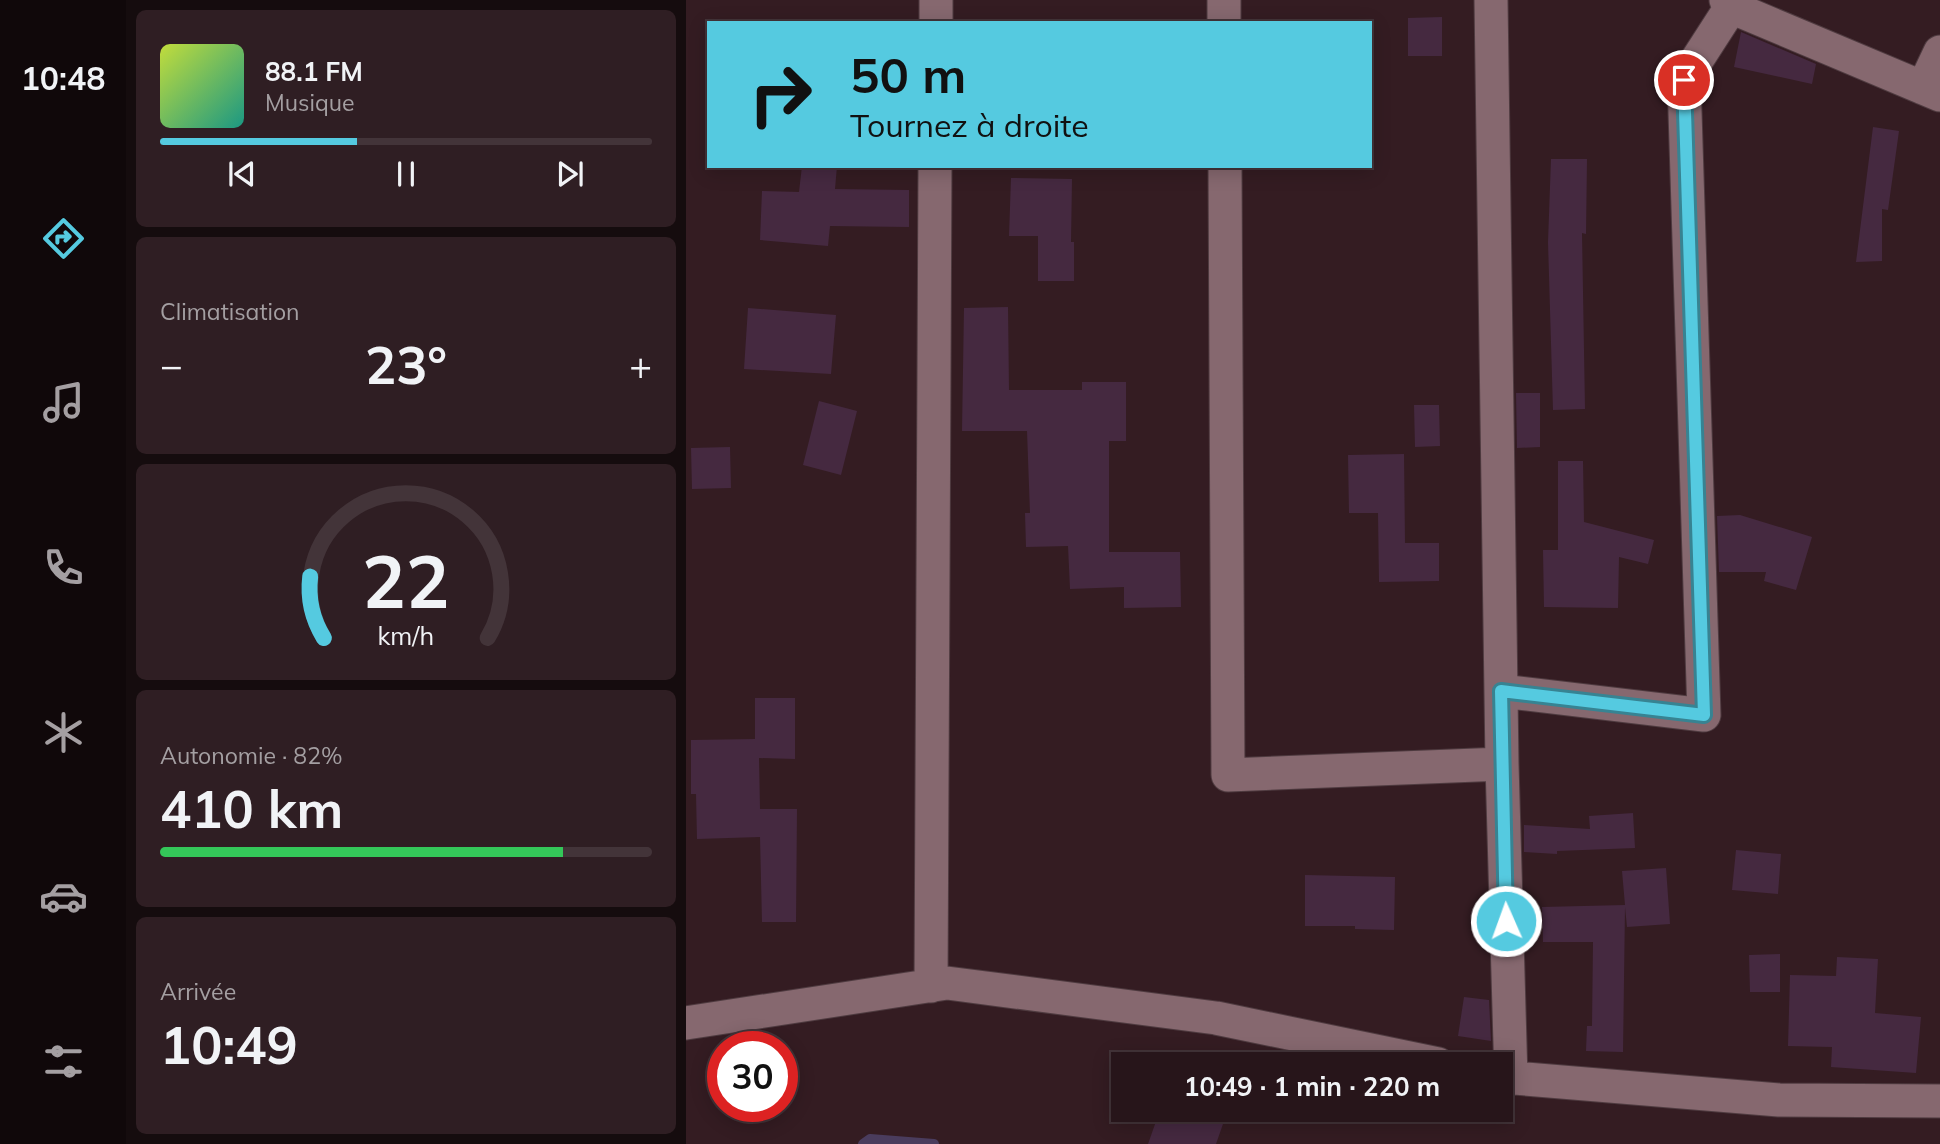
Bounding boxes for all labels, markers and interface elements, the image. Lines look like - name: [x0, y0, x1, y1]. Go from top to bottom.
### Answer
- text: 50 m: [850, 44, 966, 105]
- icon: right: [735, 49, 826, 140]
- pin: [1654, 50, 1714, 110]
- text: 88.1 FM: [265, 55, 363, 88]
- text: 10:48: [21, 58, 105, 98]
- icon: arrive: [1665, 61, 1703, 99]
- text: Musique: [265, 88, 354, 117]
- text: Tournez à droite: [850, 105, 1089, 145]
- icon: previous: [223, 155, 261, 193]
- icon: pause: [387, 155, 425, 193]
- icon: next: [551, 155, 589, 193]
- icon: directions: [39, 214, 88, 263]
- text: Climatisation: [160, 297, 300, 326]
- text: 23°: [365, 332, 447, 397]
- text: −: [160, 341, 183, 389]
- text: +: [629, 341, 652, 389]
- icon: music: [39, 378, 88, 427]
- text: 22: [362, 535, 450, 626]
- icon: phone: [39, 543, 88, 592]
- text: km/h: [378, 620, 434, 651]
- icon: climate: [39, 708, 88, 757]
- text: Autonomie · 82%: [160, 741, 343, 770]
- text: 410 km: [160, 776, 343, 841]
- icon: car: [39, 872, 88, 921]
- position arrow: [1469, 884, 1543, 958]
- text: Arrivée: [160, 977, 236, 1006]
- text: 10:49: [160, 1012, 298, 1077]
- speed limit sign: 30: [707, 1031, 798, 1122]
- icon: filters: [39, 1037, 88, 1086]
- text: 10:49 · 1 min · 220 m: [1184, 1070, 1440, 1103]

